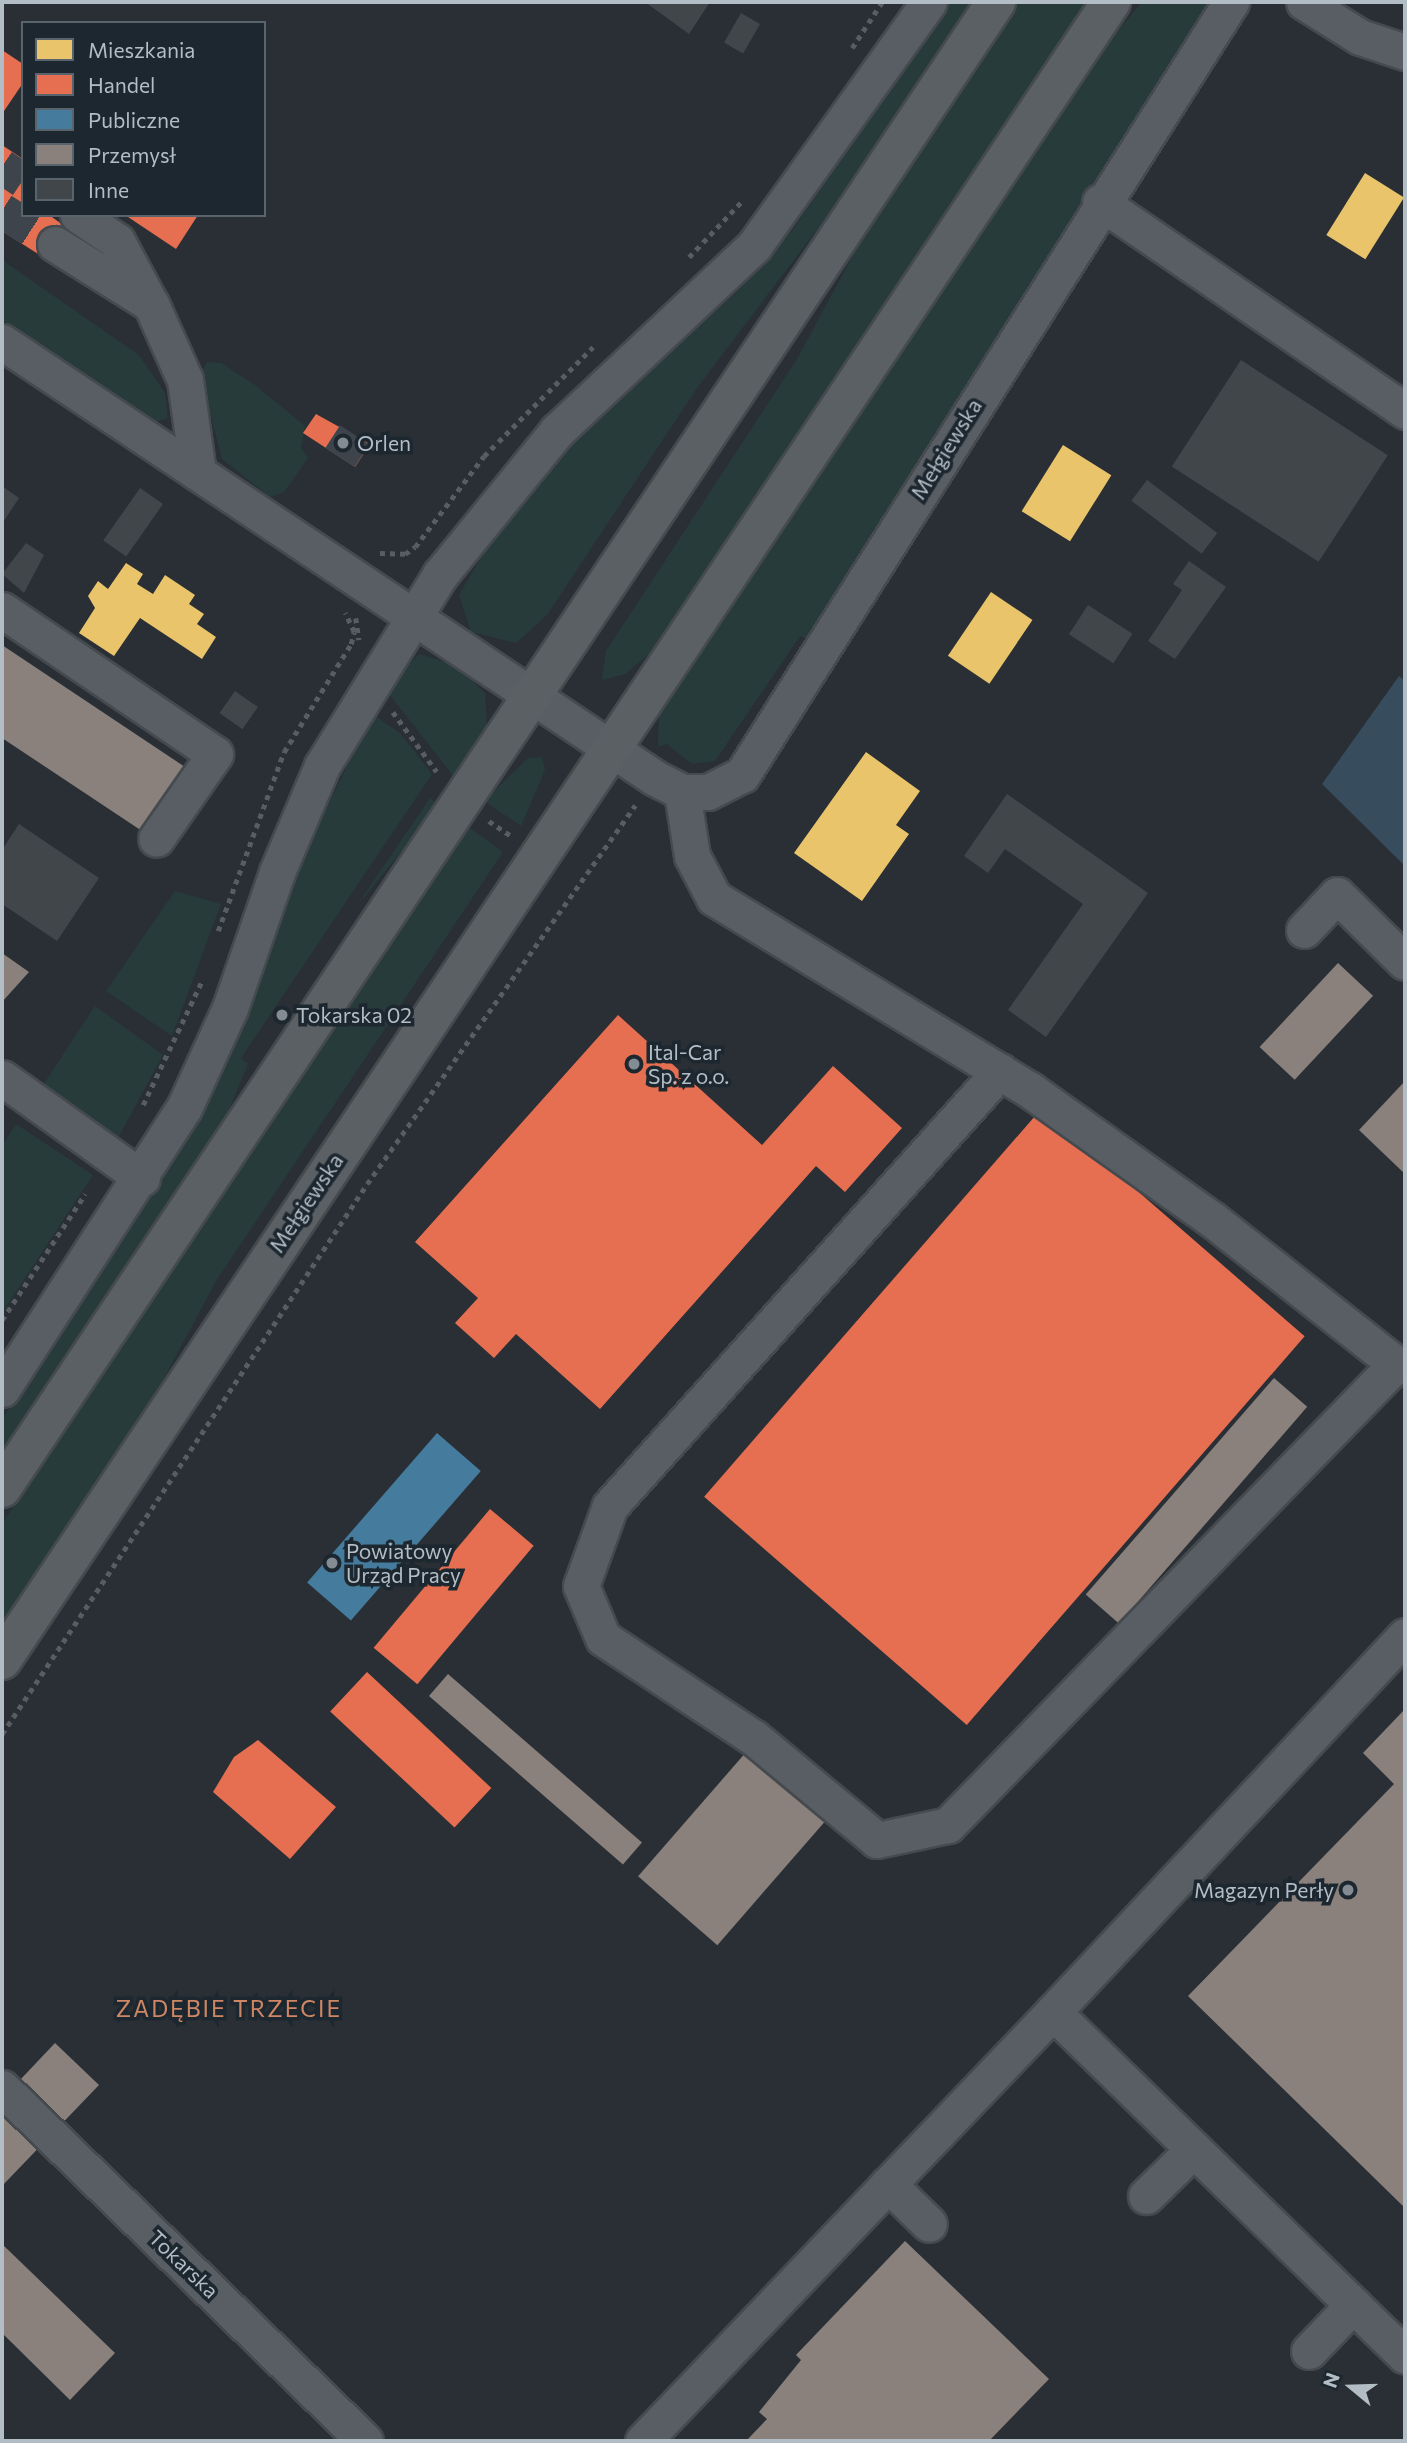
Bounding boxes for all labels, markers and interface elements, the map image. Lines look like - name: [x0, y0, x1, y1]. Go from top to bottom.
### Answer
- legend: [21, 21, 266, 217]
- text: Mieszkania: [88, 37, 195, 62]
- text: Handel: [88, 72, 155, 97]
- text: Publiczne: [88, 107, 180, 132]
- text: Przemysł: [88, 142, 176, 167]
- text: Inne: [88, 177, 129, 202]
- street label: Mełgiewska: [905, 394, 987, 504]
- place label: Orlen: [357, 430, 411, 456]
- marker: Orlen: [335, 435, 351, 451]
- place label: Tokarska 02: [296, 1002, 412, 1028]
- marker: Tokarska 02: [274, 1007, 290, 1023]
- place label: Ital-Car Sp. z o.o.: [648, 1039, 729, 1089]
- marker: Ital-Car Sp. z o.o.: [626, 1056, 642, 1072]
- street label: Mełgiewska: [264, 1149, 348, 1257]
- place label: Powiatowy Urząd Pracy: [346, 1538, 461, 1588]
- marker: Powiatowy Urząd Pracy: [324, 1555, 340, 1571]
- place label: Magazyn Perły: [1194, 1877, 1334, 1903]
- marker: Magazyn Perły: [1340, 1882, 1356, 1898]
- district label: ZADĘBIE TRZECIE: [118, 1994, 340, 2022]
- street label: Tokarska: [144, 2225, 224, 2303]
- north arrow: [1316, 2352, 1386, 2422]
- text: N: [1317, 2370, 1344, 2390]

